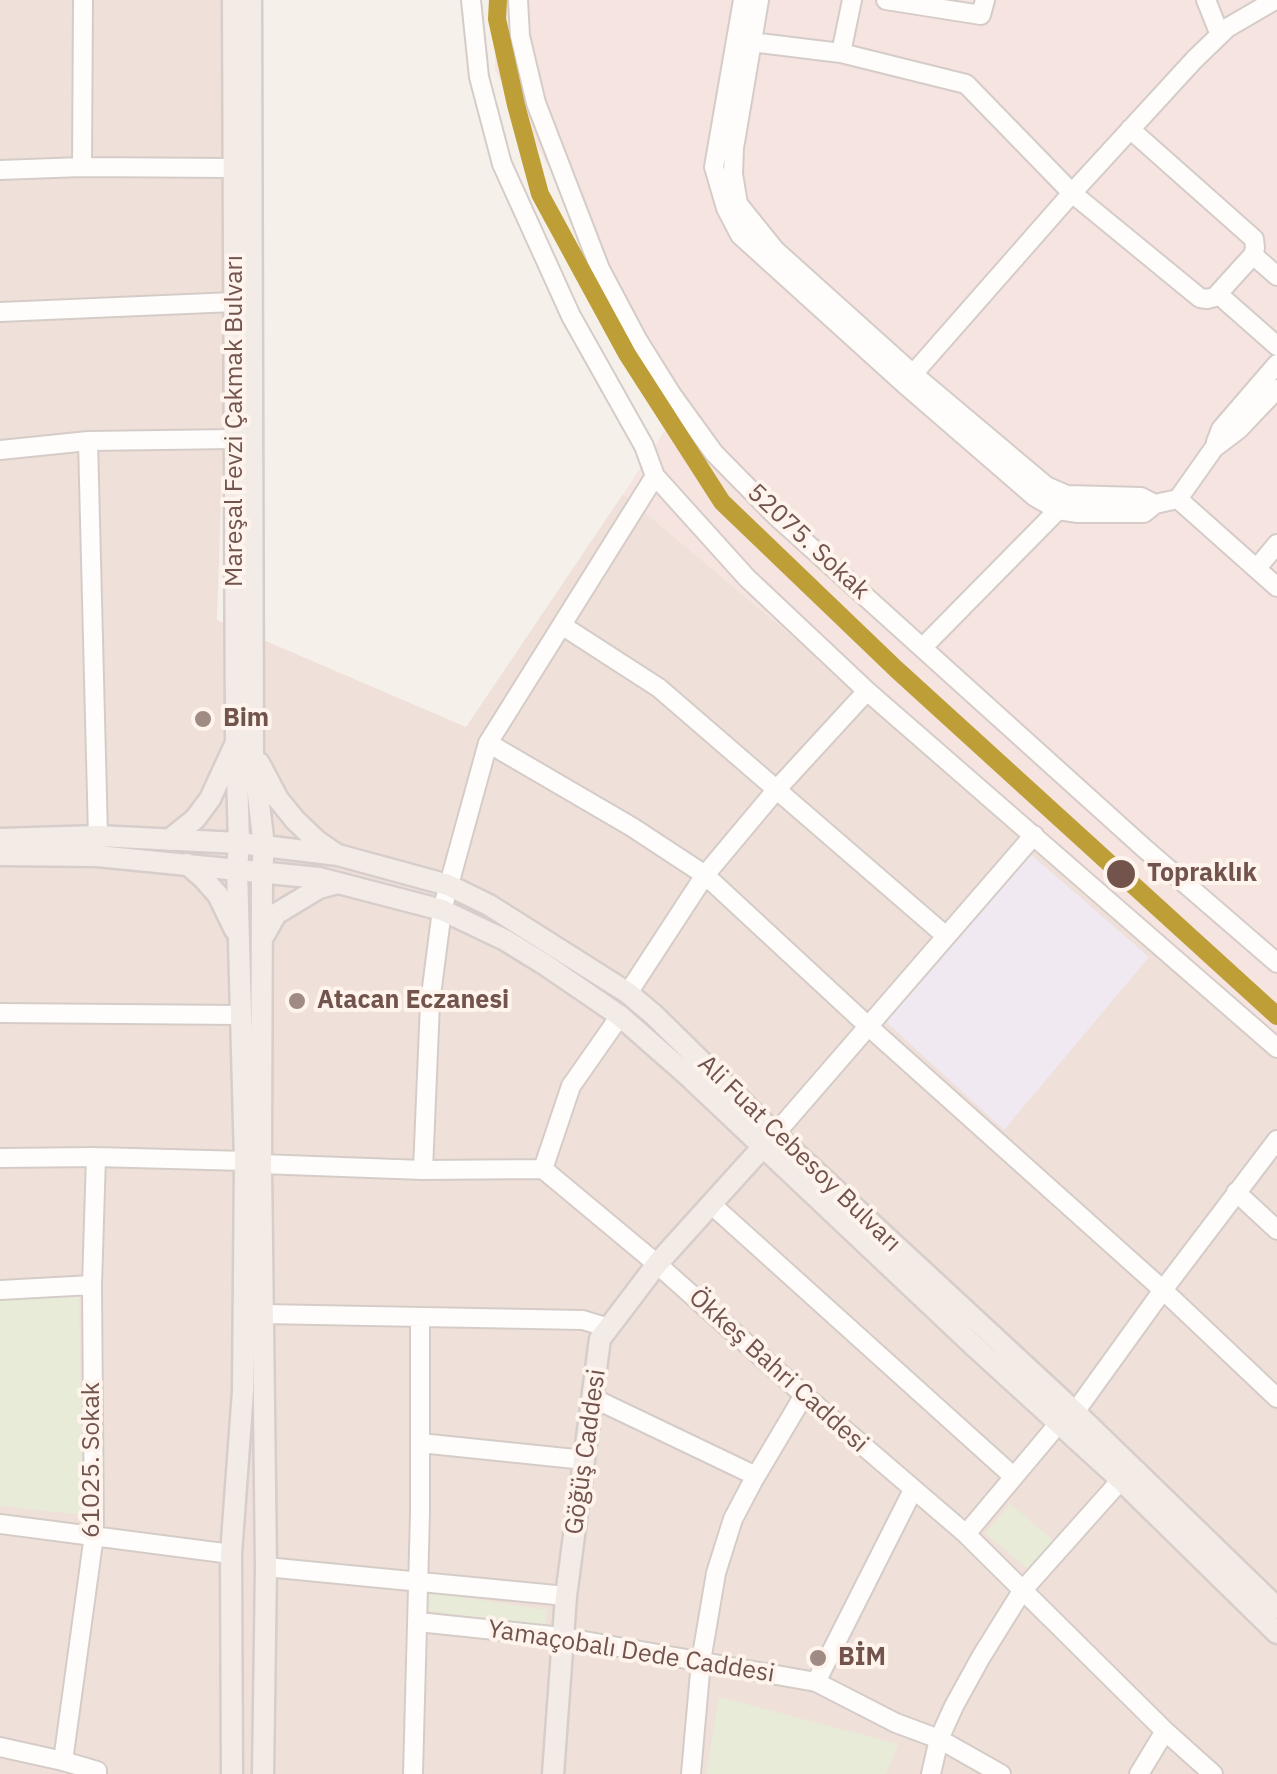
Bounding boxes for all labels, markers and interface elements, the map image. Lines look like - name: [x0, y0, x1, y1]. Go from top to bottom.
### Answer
- street label: Mareşal Fevzi Çakmak Bulvarı: [220, 255, 250, 587]
- street label: 52075. Sokak: [741, 478, 875, 606]
- place label: Bim: [223, 704, 269, 734]
- marker: Bim: [192, 708, 214, 730]
- marker: Topraklık: [1104, 857, 1138, 891]
- place label: Topraklık: [1147, 859, 1257, 889]
- place label: Atacan Eczanesi: [317, 986, 509, 1016]
- marker: Atacan Eczanesi: [286, 990, 308, 1012]
- street label: Ali Fuat Cebesoy Bulvarı: [691, 1049, 907, 1259]
- street label: Ökkeş Bahri Caddesi: [682, 1283, 874, 1459]
- street label: Göğüş Caddesi: [560, 1367, 612, 1537]
- street label: 61025. Sokak: [77, 1382, 107, 1538]
- street label: Yamaçobalı Dede Caddesi: [485, 1615, 777, 1689]
- place label: BİM: [838, 1643, 886, 1673]
- marker: BİM: [807, 1647, 829, 1669]

